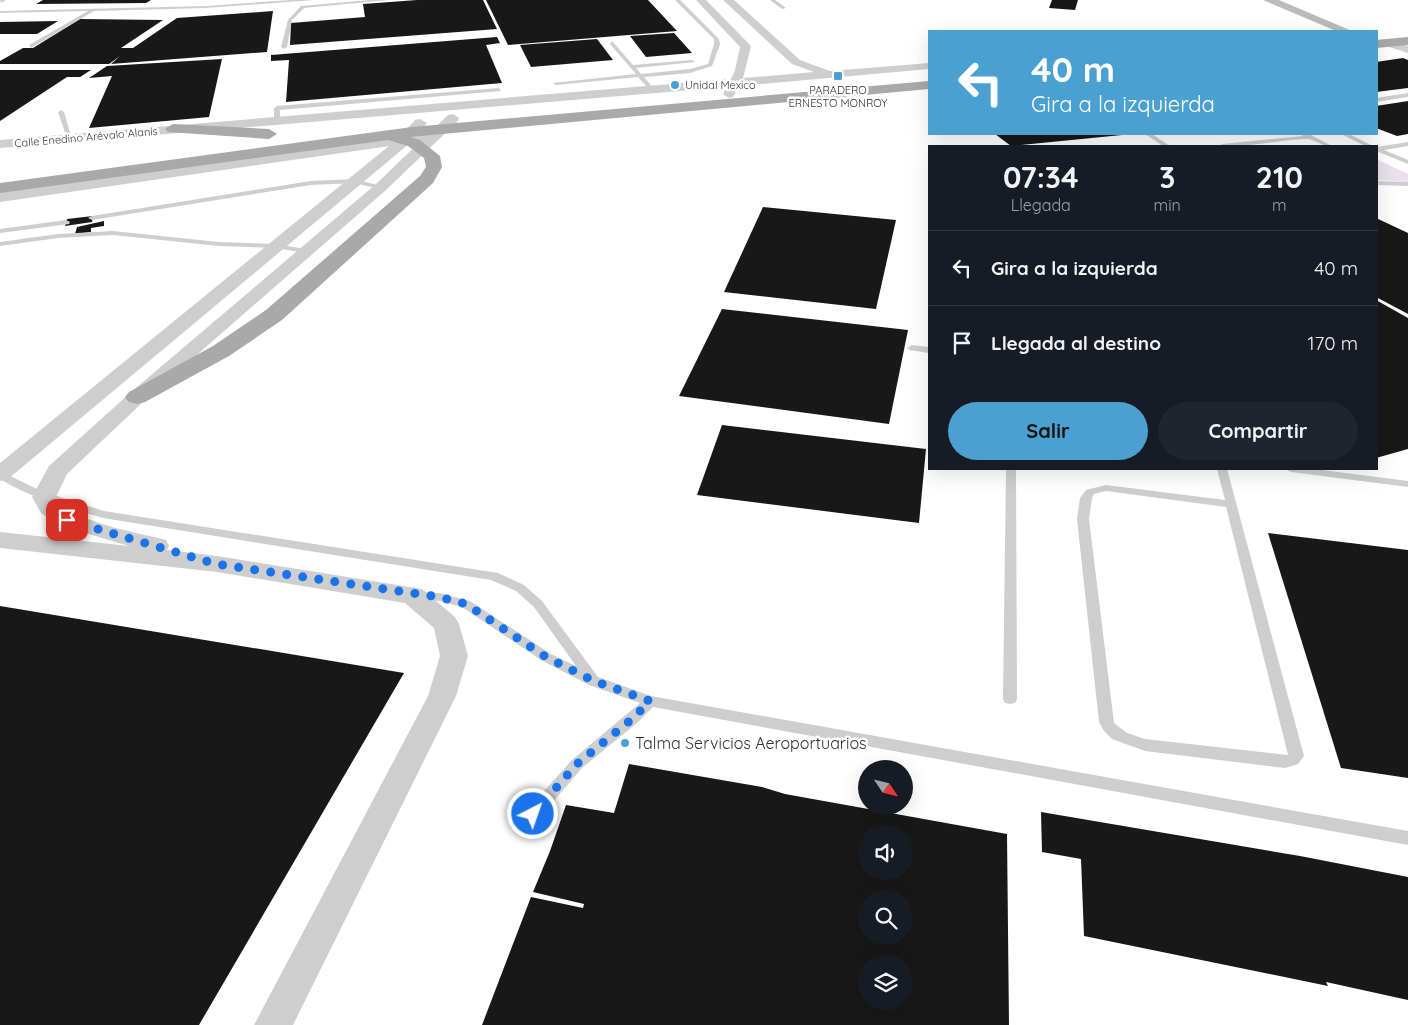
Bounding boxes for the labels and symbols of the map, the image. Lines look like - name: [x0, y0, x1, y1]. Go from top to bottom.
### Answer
- marker: PARADERO ERNESTO MONROY: [832, 70, 844, 82]
- place label: Unidal Mexico: [685, 78, 756, 92]
- marker: Unidal Mexico: [669, 79, 681, 91]
- place label: PARADERO ERNESTO MONROY: [789, 83, 888, 110]
- street label: Calle Enedino Arévalo Alanís: [14, 124, 158, 150]
- pin: [46, 499, 88, 541]
- place label: Talma Servicios Aeroportuarios: [635, 733, 867, 753]
- marker: Talma Servicios Aeroportuarios: [619, 737, 631, 749]
- north arrow: [858, 760, 912, 815]
- position arrow: [506, 787, 558, 839]

